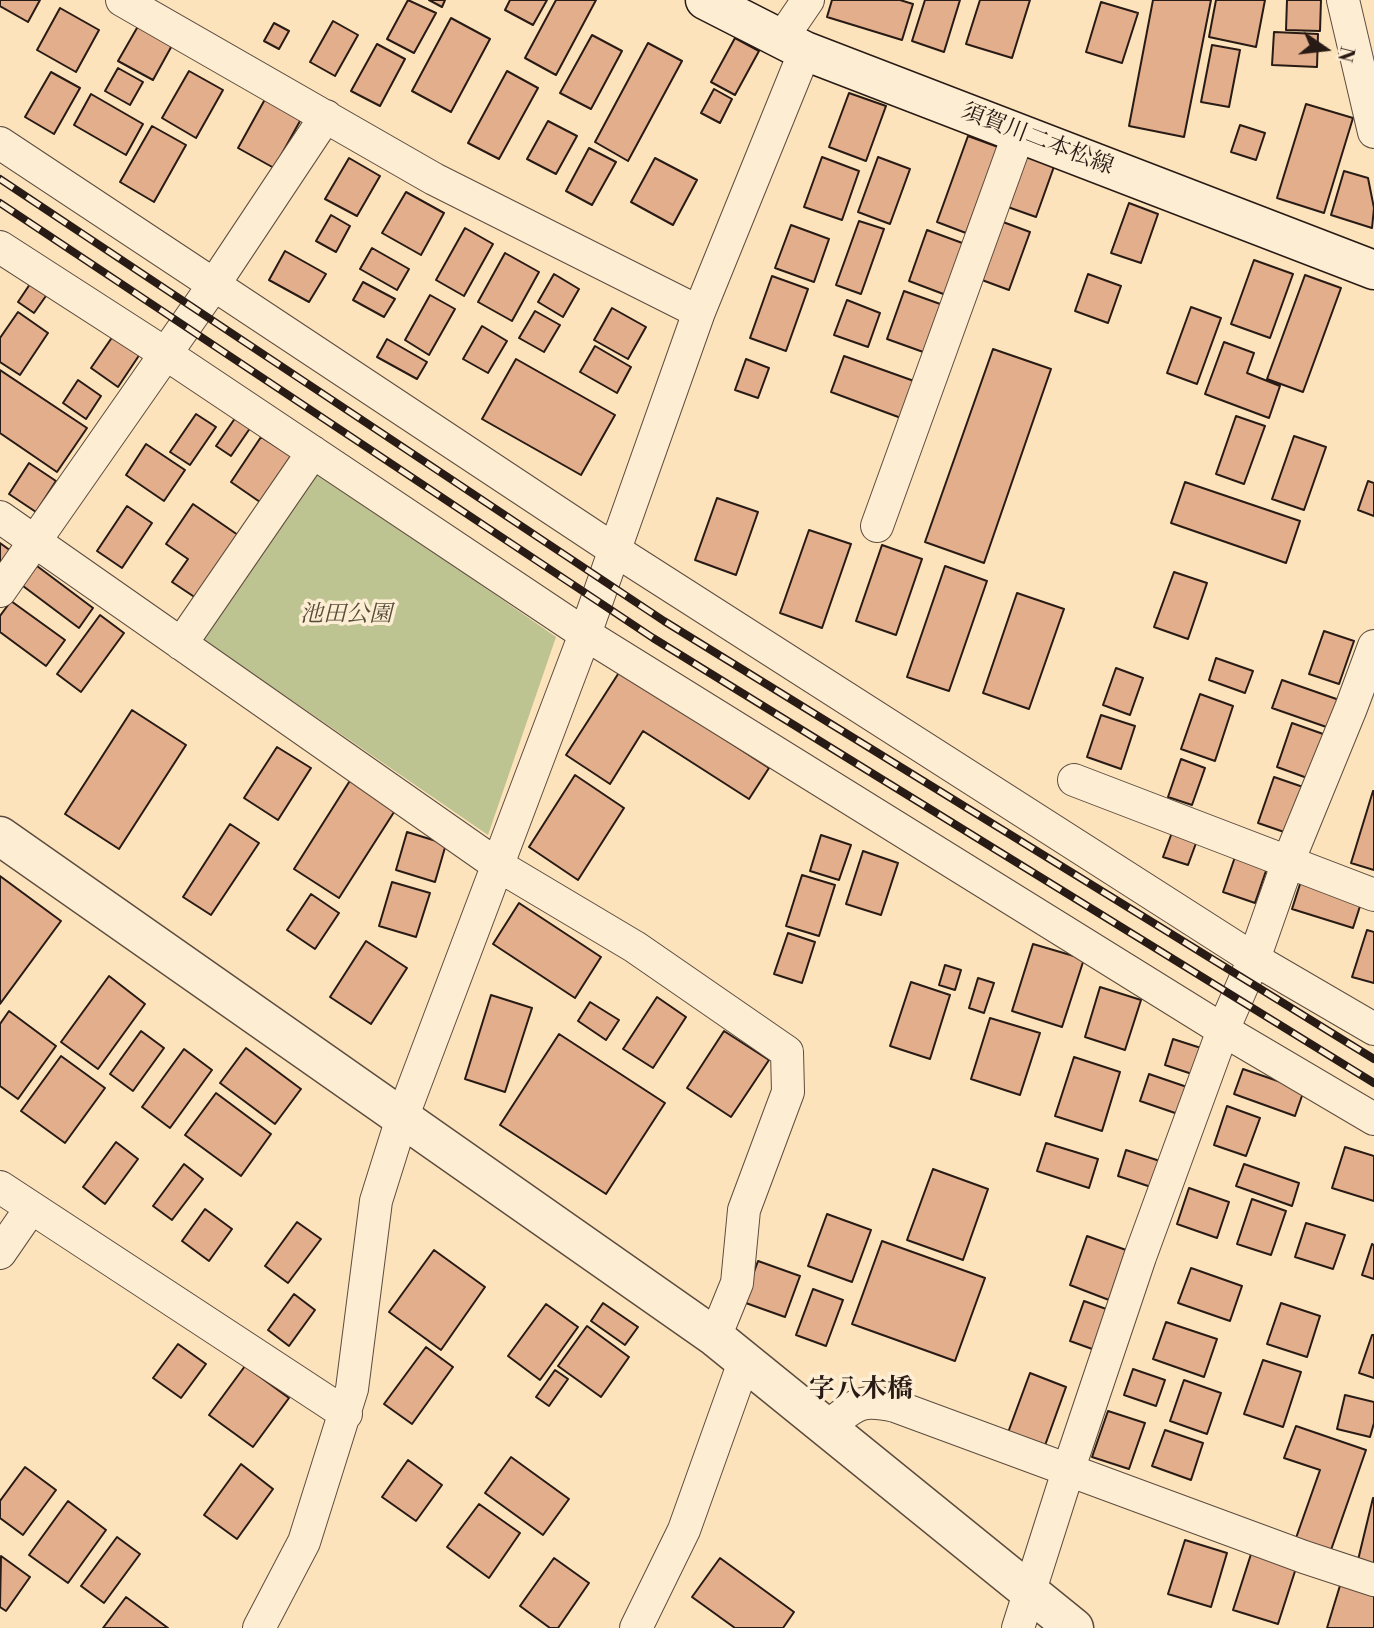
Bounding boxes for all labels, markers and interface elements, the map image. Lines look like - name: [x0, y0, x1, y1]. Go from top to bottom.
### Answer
- north arrow: [1290, 14, 1360, 84]
- text: N: [1332, 44, 1359, 64]
- street label: 須賀川二本松線: [957, 98, 1117, 182]
- park label: 池田公園: [300, 601, 392, 629]
- district label: 字八木橋: [809, 1375, 913, 1407]

